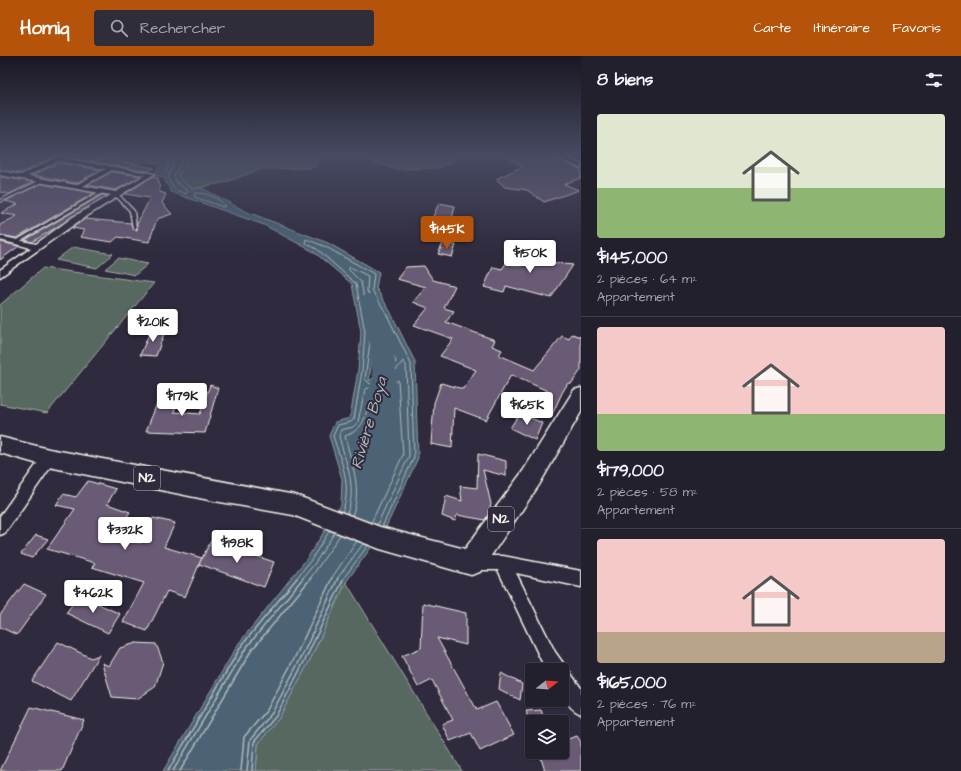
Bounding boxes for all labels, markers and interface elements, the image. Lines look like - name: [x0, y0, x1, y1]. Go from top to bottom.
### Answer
- search box: [94, 10, 374, 46]
- text: Homiq: [20, 15, 70, 42]
- icon: search: [108, 17, 130, 39]
- text: Rechercher: [140, 18, 225, 39]
- text: Carte: [753, 18, 791, 38]
- text: Itinéraire: [813, 18, 870, 38]
- text: Favoris: [892, 18, 941, 38]
- text: 8 biens: [597, 68, 653, 92]
- icon: filters: [923, 69, 945, 91]
- icon: home: [735, 140, 807, 212]
- pin: $145K: [419, 216, 475, 250]
- text: $145K: [430, 220, 464, 238]
- pin: $150K: [502, 240, 558, 274]
- text: $150K: [513, 244, 547, 262]
- text: $145,000: [597, 246, 667, 270]
- text: 2 pièces · 64 m²: [597, 270, 697, 288]
- text: Appartement: [597, 288, 675, 306]
- pin: $201K: [125, 309, 181, 343]
- text: $201K: [137, 313, 169, 331]
- icon: home: [735, 353, 807, 425]
- water label: Rivière Boya: [345, 374, 394, 472]
- pin: $179K: [154, 383, 210, 417]
- text: $179K: [166, 387, 198, 405]
- pin: $165K: [499, 392, 555, 426]
- text: $165K: [510, 396, 544, 414]
- text: $179,000: [597, 459, 664, 483]
- road number: N2: [134, 466, 160, 490]
- text: 2 pièces · 58 m²: [597, 483, 698, 501]
- text: Appartement: [597, 501, 675, 519]
- road number: N2: [488, 507, 514, 531]
- pin: $332K: [97, 517, 153, 551]
- text: $332K: [107, 521, 143, 539]
- pin: $198K: [209, 530, 265, 564]
- text: $198K: [221, 534, 253, 552]
- icon: home: [735, 565, 807, 637]
- pin: $462K: [65, 580, 121, 614]
- text: $462K: [73, 584, 113, 602]
- north arrow: [525, 663, 569, 707]
- map controls: [525, 663, 569, 759]
- text: $165,000: [597, 671, 667, 695]
- text: 2 pièces · 76 m²: [597, 695, 696, 713]
- text: Appartement: [597, 713, 675, 731]
- button: layers: [525, 715, 569, 759]

